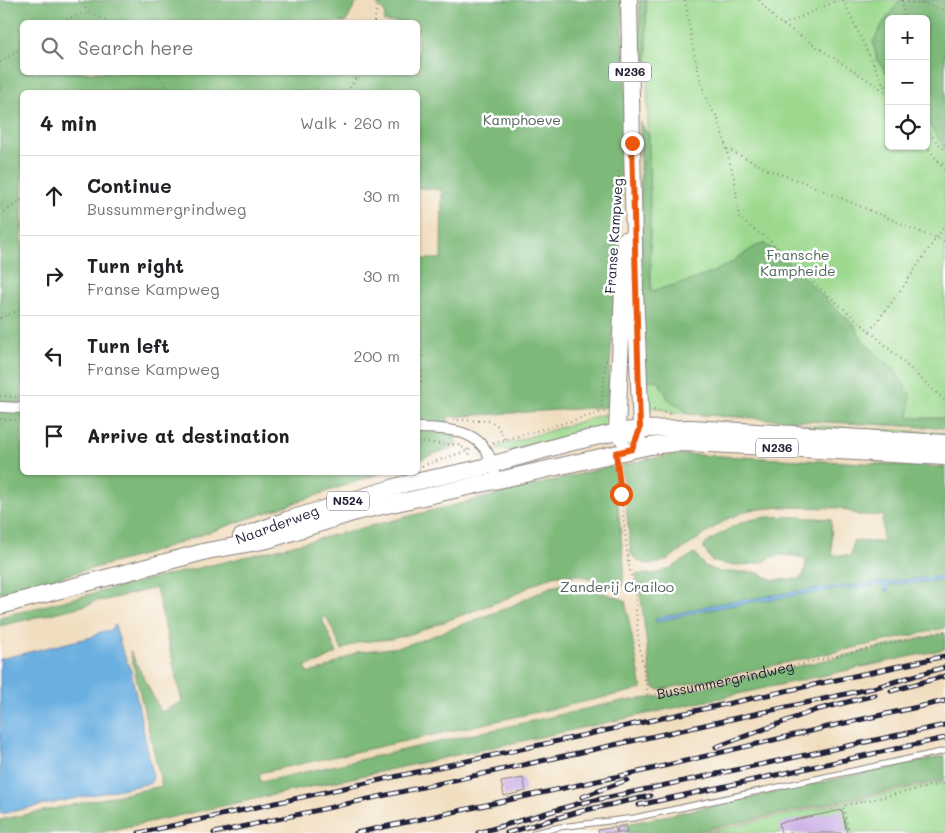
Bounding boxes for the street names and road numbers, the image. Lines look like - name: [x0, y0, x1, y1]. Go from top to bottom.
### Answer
- road number: N236: [609, 62, 651, 82]
- street label: Franse Kampweg: [600, 177, 627, 294]
- road number: N236: [756, 438, 798, 458]
- road number: N524: [327, 492, 369, 511]
- street label: Naarderweg: [233, 501, 321, 548]
- street label: Bussummergrindweg: [655, 656, 795, 703]

